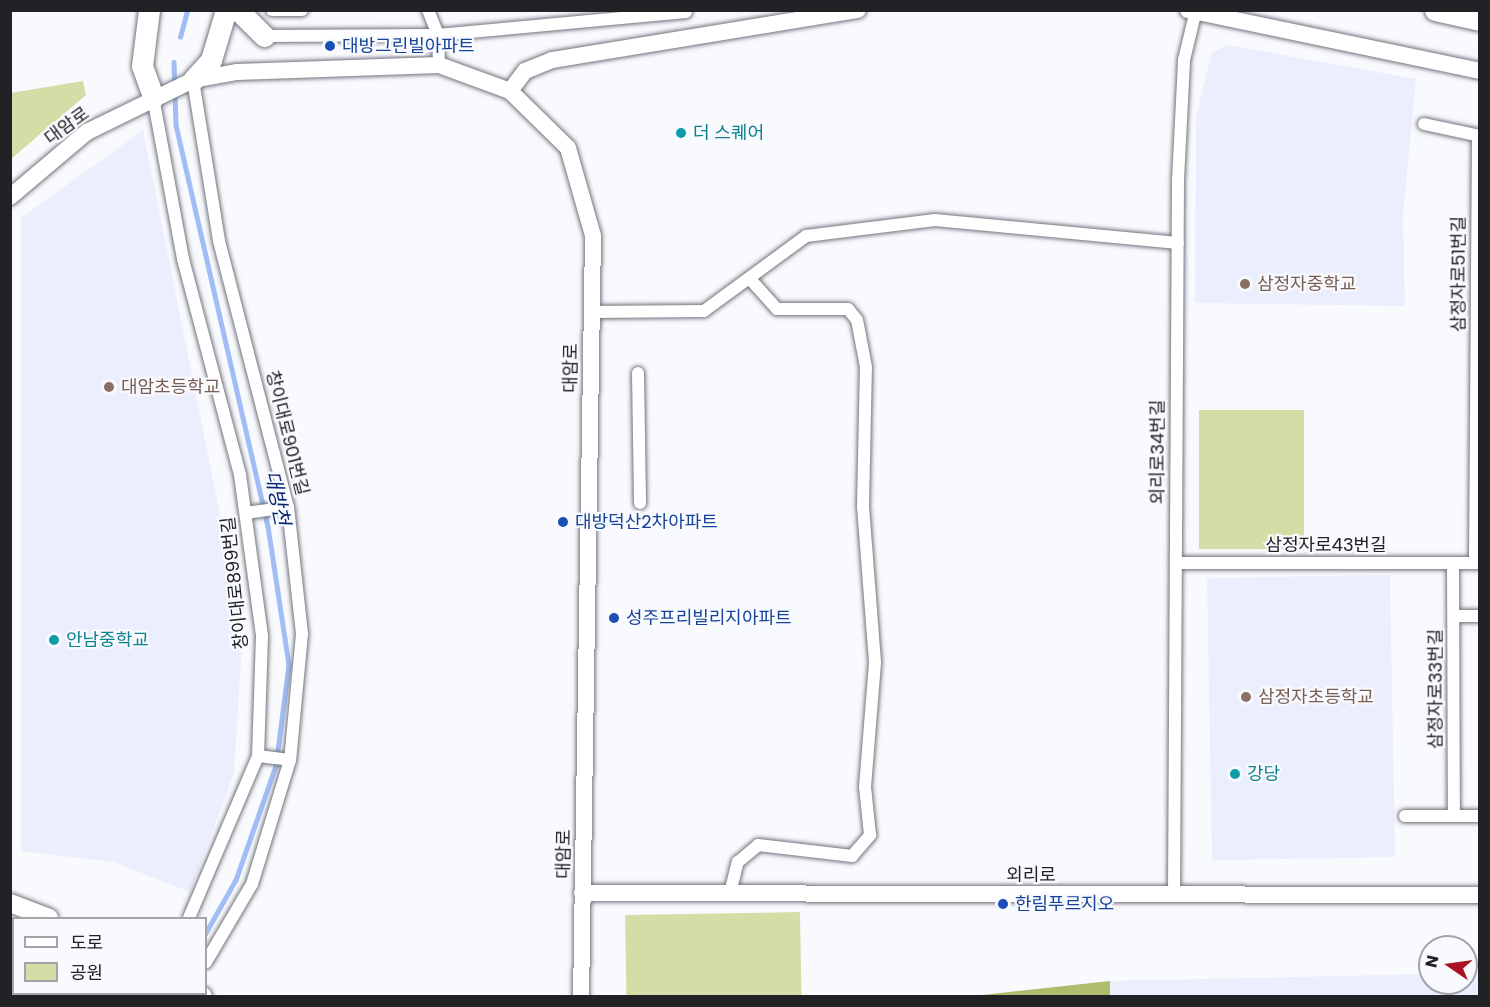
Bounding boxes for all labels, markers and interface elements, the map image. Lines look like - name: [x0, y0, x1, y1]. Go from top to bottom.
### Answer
- place label: 대방그린빌아파트: [342, 35, 474, 57]
- marker: 대방그린빌아파트: [323, 39, 337, 53]
- street label: 대암로: [41, 103, 93, 149]
- place label: 더 스퀘어: [693, 122, 764, 144]
- marker: 더 스퀘어: [674, 126, 688, 140]
- street label: 삼정자로51번길: [1448, 216, 1470, 332]
- place label: 삼정자중학교: [1257, 273, 1356, 295]
- marker: 삼정자중학교: [1238, 277, 1252, 291]
- street label: 대암로: [560, 343, 582, 393]
- street label: 창이대로901번길: [261, 368, 313, 498]
- place label: 대암초등학교: [121, 376, 220, 398]
- marker: 대암초등학교: [102, 380, 116, 394]
- street label: 외리로34번길: [1147, 400, 1169, 504]
- water label: 대방천: [260, 469, 294, 527]
- place label: 대방덕산2차아파트: [575, 511, 718, 533]
- marker: 대방덕산2차아파트: [556, 515, 570, 529]
- street label: 창이대로899번길: [217, 516, 253, 650]
- street label: 삼정자로43번길: [1265, 534, 1387, 556]
- place label: 성주프리빌리지아파트: [626, 607, 792, 629]
- marker: 성주프리빌리지아파트: [607, 611, 621, 625]
- place label: 안남중학교: [66, 629, 149, 651]
- street label: 삼정자로33번길: [1425, 629, 1447, 749]
- marker: 안남중학교: [47, 633, 61, 647]
- place label: 삼정자초등학교: [1258, 686, 1374, 708]
- marker: 삼정자초등학교: [1239, 690, 1253, 704]
- place label: 강당: [1247, 763, 1280, 785]
- marker: 강당: [1228, 767, 1242, 781]
- street label: 대암로: [553, 829, 575, 879]
- street label: 외리로: [1006, 864, 1056, 886]
- place label: 한림푸르지오: [1015, 893, 1114, 915]
- marker: 한림푸르지오: [996, 897, 1010, 911]
- legend: [12, 917, 207, 995]
- text: 도로: [70, 930, 103, 955]
- north arrow: [1418, 935, 1478, 995]
- text: N: [1419, 953, 1444, 970]
- text: 공원: [70, 960, 103, 985]

